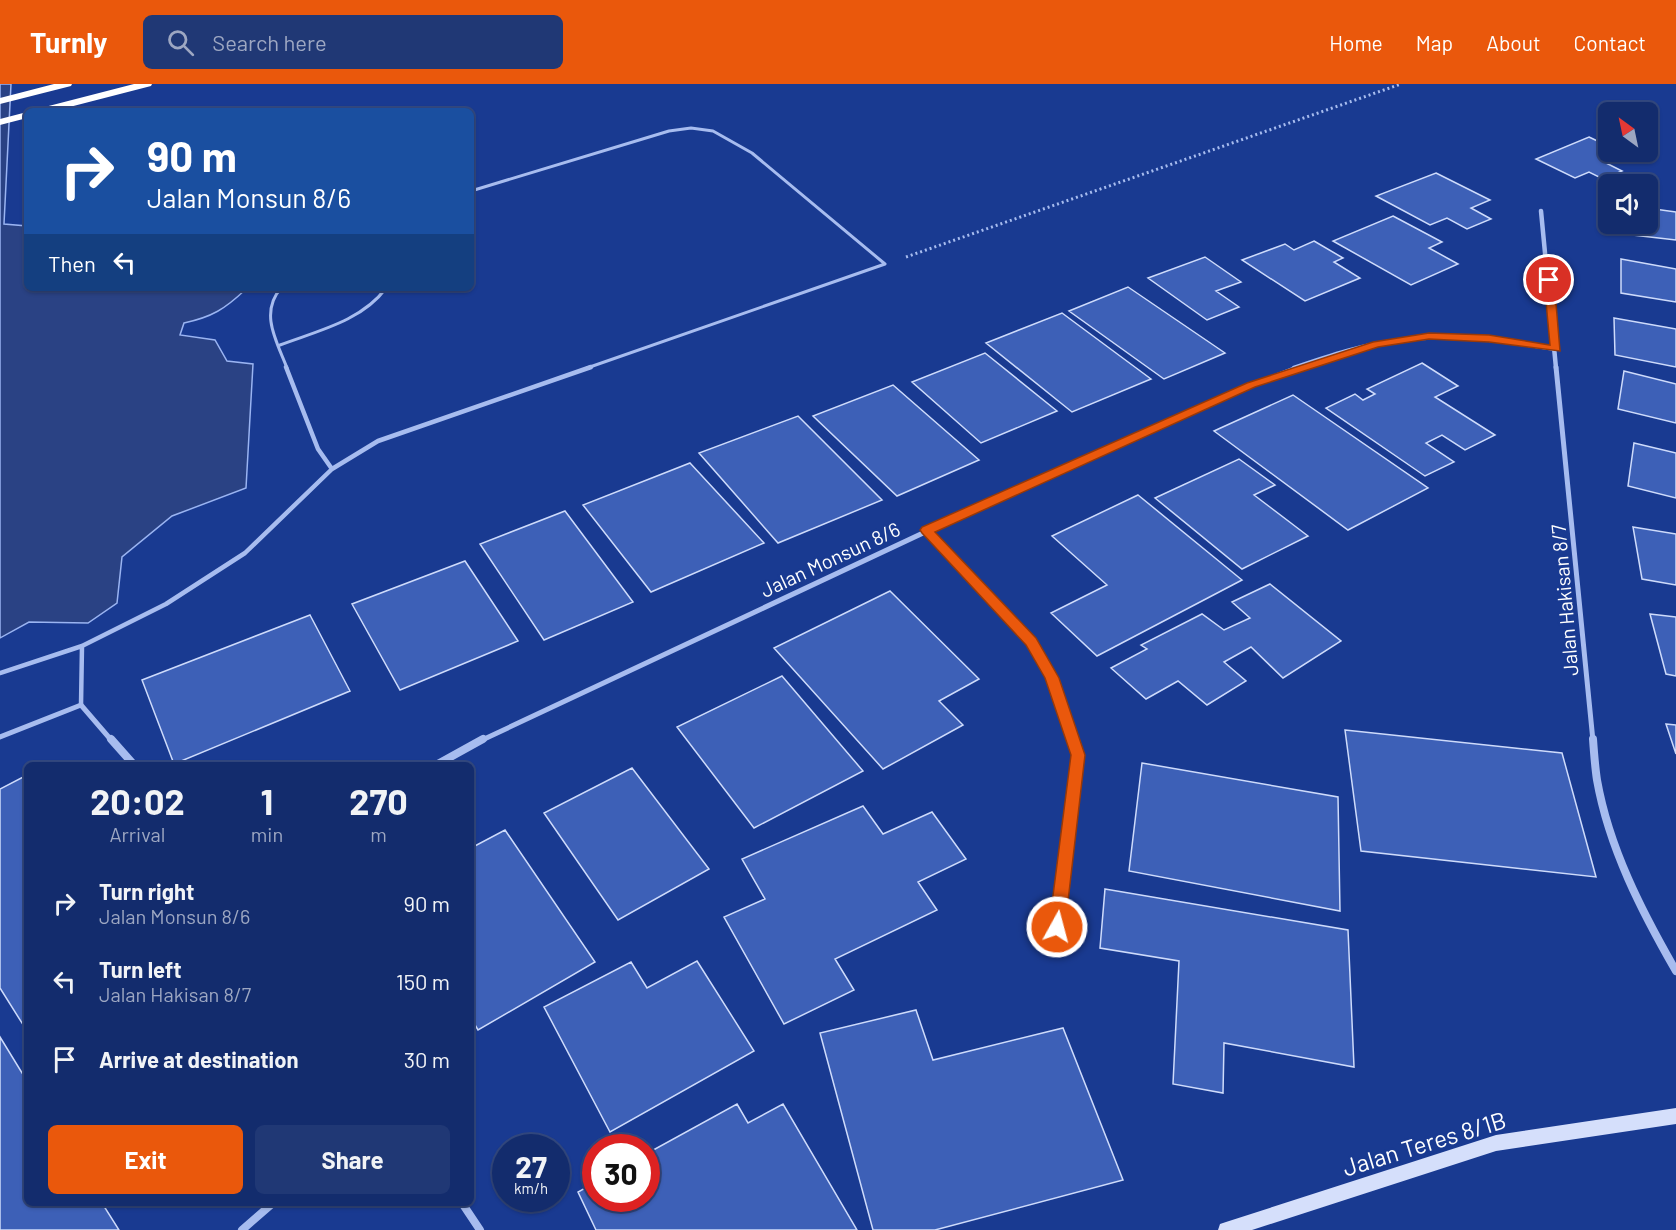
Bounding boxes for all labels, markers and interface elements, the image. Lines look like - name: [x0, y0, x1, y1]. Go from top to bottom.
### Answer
- search box: [143, 15, 563, 69]
- text: Turnly: [30, 25, 107, 59]
- icon: search: [164, 26, 197, 59]
- text: Search here: [212, 29, 327, 55]
- text: Home: [1329, 30, 1383, 55]
- text: Map: [1416, 30, 1453, 55]
- text: About: [1486, 30, 1541, 55]
- text: Contact: [1574, 30, 1646, 55]
- north arrow: [1598, 102, 1658, 162]
- map controls: [1598, 102, 1658, 234]
- text: 90 m: [147, 130, 237, 180]
- icon: right: [48, 132, 126, 210]
- button: sound: [1598, 174, 1658, 234]
- text: Jalan Monsun 8/6: [147, 181, 351, 213]
- icon: left: [108, 246, 141, 279]
- text: Then: [48, 250, 96, 276]
- pin: [1523, 254, 1574, 305]
- icon: arrive: [1532, 263, 1565, 296]
- street label: Jalan Monsun 8/6: [756, 516, 904, 602]
- street label: Jalan Hakisan 8/7: [1545, 523, 1583, 677]
- text: 20:02: [90, 779, 185, 822]
- text: 1: [261, 779, 273, 822]
- text: 270: [349, 779, 408, 822]
- text: Arrival: [109, 822, 165, 846]
- text: min: [251, 822, 283, 846]
- text: m: [370, 822, 387, 846]
- text: Turn right: [99, 878, 194, 904]
- icon: right: [48, 887, 81, 920]
- text: 90 m: [404, 890, 450, 916]
- position arrow: [1025, 895, 1089, 959]
- text: Jalan Monsun 8/6: [99, 904, 250, 928]
- text: Turn left: [99, 956, 182, 982]
- icon: left: [48, 965, 81, 998]
- text: 150 m: [396, 968, 450, 994]
- text: Jalan Hakisan 8/7: [99, 982, 251, 1006]
- icon: arrive: [48, 1043, 81, 1076]
- text: Arrive at destination: [99, 1046, 298, 1072]
- text: 30 m: [404, 1046, 450, 1072]
- street label: Jalan Teres 8/1B: [1339, 1104, 1509, 1182]
- button: Exit: [48, 1125, 243, 1194]
- button: Share: [255, 1125, 450, 1194]
- speed limit sign: 30: [582, 1134, 660, 1212]
- text: 27: [515, 1148, 547, 1184]
- text: km/h: [514, 1179, 548, 1197]

